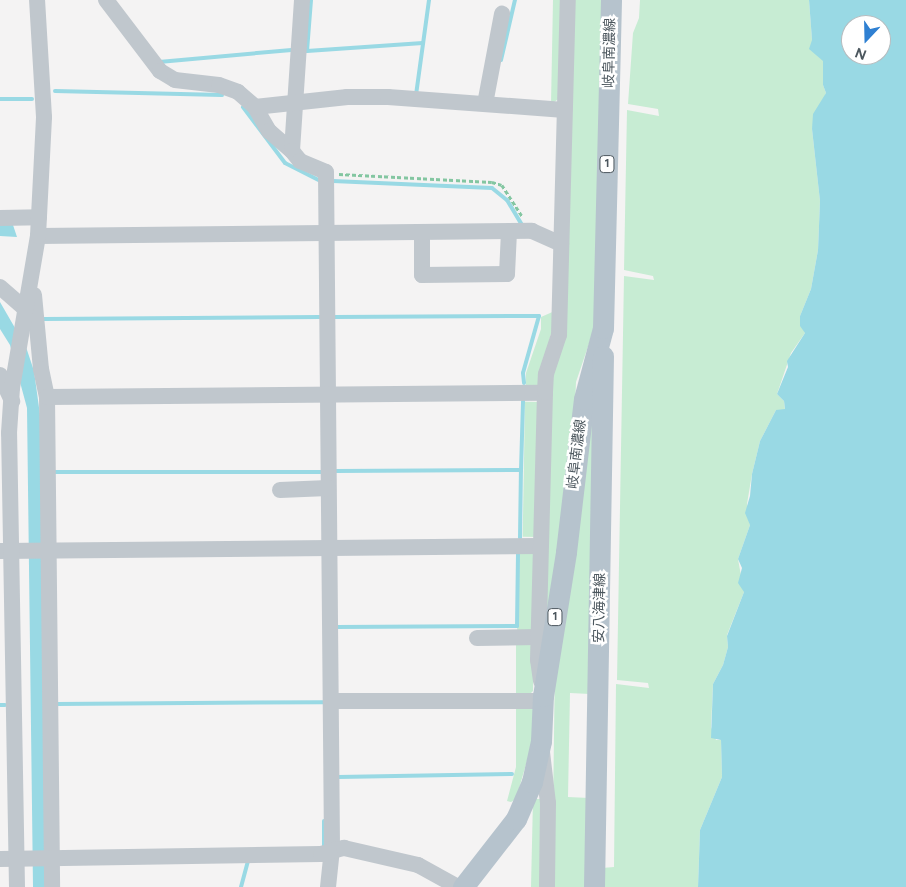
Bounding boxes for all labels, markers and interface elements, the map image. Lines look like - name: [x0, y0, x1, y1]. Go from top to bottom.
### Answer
- north arrow: [841, 15, 891, 65]
- street label: 岐阜南濃線: [601, 18, 619, 88]
- text: N: [853, 44, 869, 63]
- road number: 1: [598, 154, 616, 173]
- street label: 岐阜南濃線: [564, 418, 590, 490]
- street label: 安八海津線: [591, 573, 609, 643]
- road number: 1: [546, 608, 564, 626]

